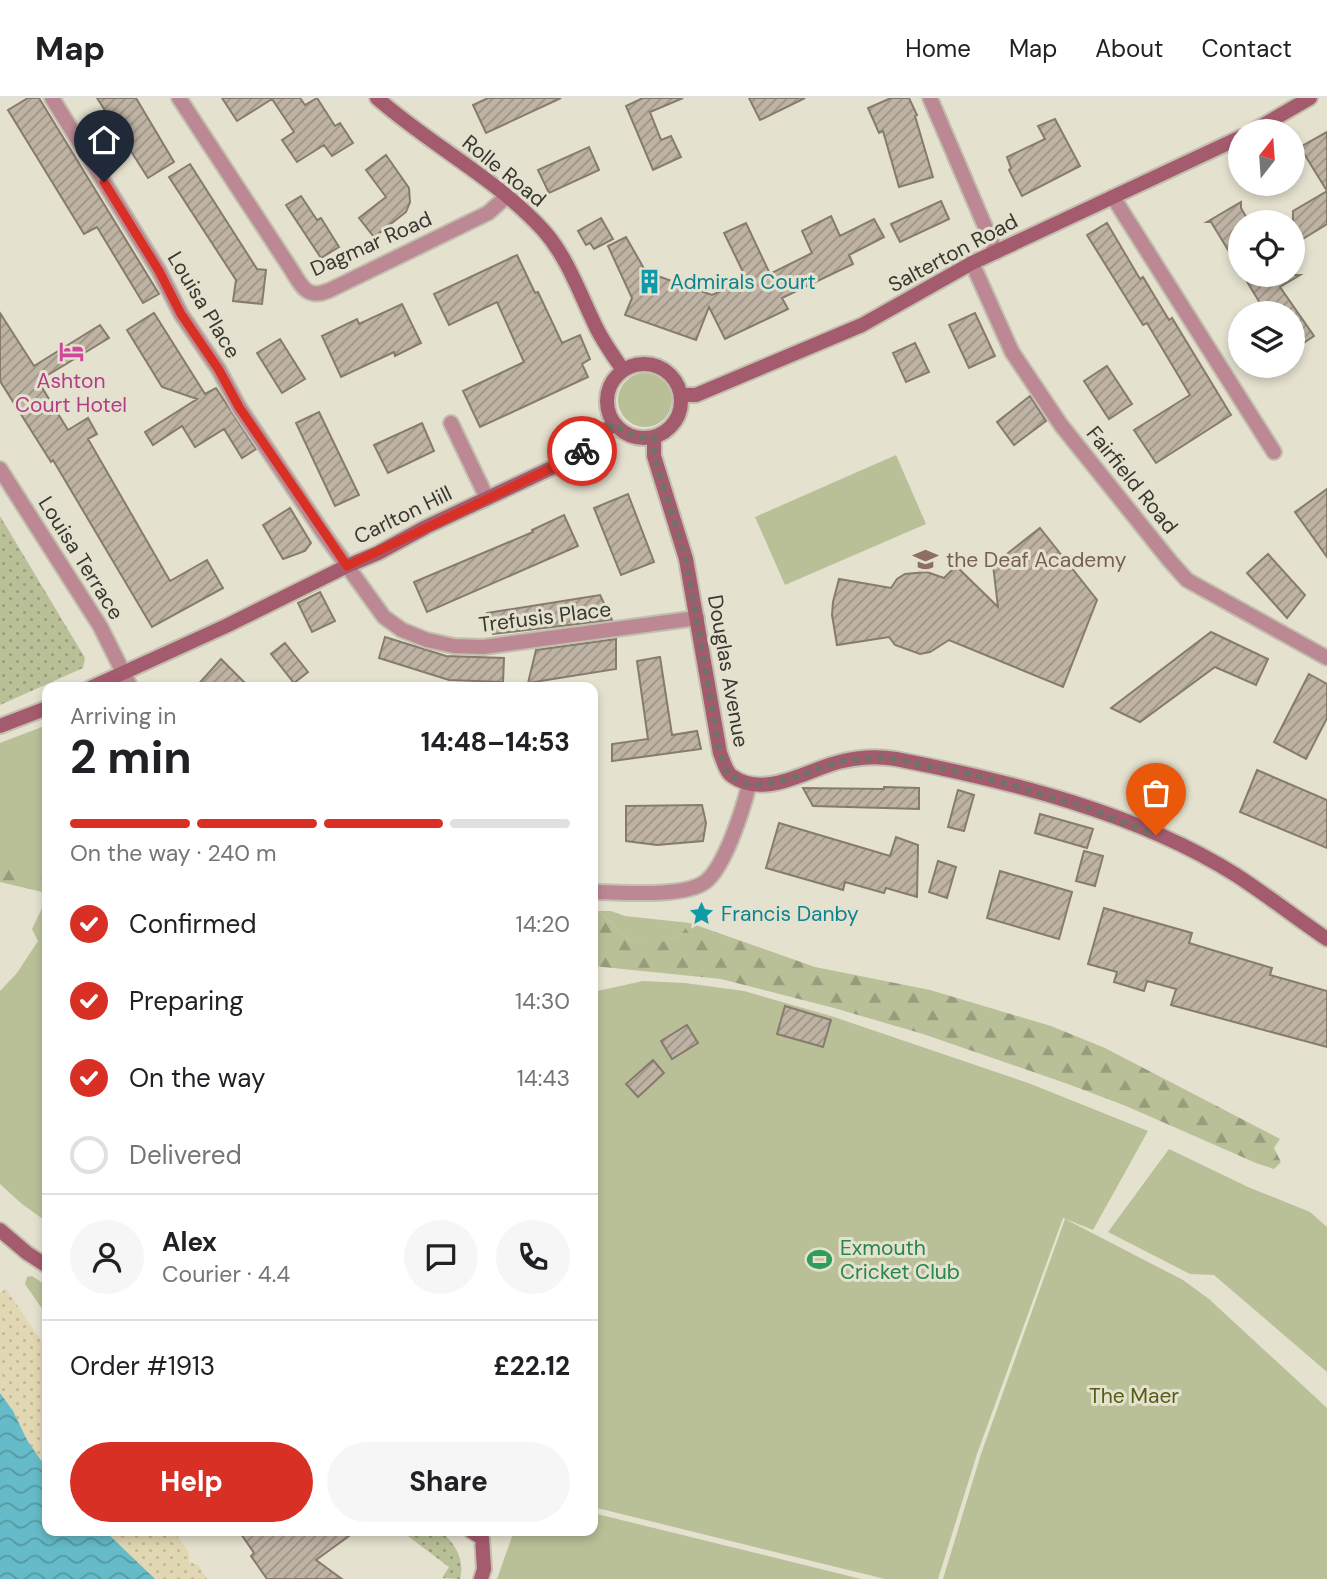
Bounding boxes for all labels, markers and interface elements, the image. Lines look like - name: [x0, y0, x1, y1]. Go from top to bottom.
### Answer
- text: Map: [35, 27, 105, 70]
- text: Home: [905, 33, 971, 64]
- text: Map: [1009, 33, 1057, 64]
- text: About: [1095, 33, 1164, 64]
- text: Contact: [1202, 33, 1292, 64]
- pin: [74, 110, 134, 182]
- north arrow: [1228, 119, 1306, 196]
- map controls: [1228, 119, 1305, 378]
- icon: home: [85, 121, 123, 159]
- street label: Rolle Road: [456, 129, 552, 213]
- street label: Dagmar Road: [306, 205, 436, 283]
- street label: Salterton Road: [883, 207, 1023, 299]
- button: locate: [1228, 210, 1305, 287]
- street label: Louisa Place: [161, 246, 247, 364]
- building icon: Admirals Court: [636, 268, 664, 296]
- place label: Admirals Court: [670, 268, 816, 296]
- button: layers: [1228, 301, 1305, 378]
- hotel icon: Ashton Court Hotel: [57, 338, 85, 366]
- place label: Ashton Court Hotel: [15, 367, 127, 419]
- courier: [547, 416, 617, 486]
- street label: Fairfield Road: [1080, 420, 1184, 540]
- icon: bike: [563, 432, 601, 470]
- street label: Carlton Hill: [349, 479, 457, 551]
- street label: Louisa Terrace: [32, 491, 130, 625]
- school or university icon: the Deaf Academy: [912, 546, 940, 574]
- place label: the Deaf Academy: [946, 546, 1127, 574]
- street label: Douglas Avenue: [701, 593, 755, 749]
- street label: Trefusis Place: [477, 595, 613, 639]
- text: Arriving in: [70, 701, 176, 731]
- text: 14:48–14:53: [421, 725, 570, 759]
- text: 2 min: [70, 727, 192, 787]
- pin: [1126, 763, 1186, 835]
- icon: bag: [1137, 774, 1175, 812]
- text: On the way · 240 m: [70, 838, 277, 868]
- place icon: Francis Danby: [687, 900, 715, 928]
- place label: Francis Danby: [721, 900, 859, 928]
- icon: check: [70, 905, 108, 943]
- text: Confirmed: [129, 907, 256, 941]
- text: 14:20: [515, 909, 570, 939]
- icon: check: [70, 982, 108, 1020]
- text: Preparing: [129, 984, 244, 1018]
- text: 14:30: [515, 986, 570, 1016]
- icon: check: [70, 1059, 108, 1097]
- text: On the way: [129, 1061, 265, 1095]
- text: 14:43: [517, 1063, 570, 1093]
- text: Delivered: [129, 1138, 242, 1172]
- button: person: [70, 1220, 144, 1294]
- button: chat: [404, 1220, 478, 1294]
- button: phone: [496, 1220, 570, 1294]
- text: Alex: [162, 1225, 217, 1259]
- place label: Exmouth Cricket Club: [840, 1234, 960, 1286]
- sports icon: Exmouth Cricket Club: [806, 1246, 834, 1274]
- text: Courier · 4.4: [162, 1259, 290, 1289]
- text: Order #1913: [70, 1349, 215, 1383]
- text: £22.12: [494, 1349, 570, 1383]
- park label: The Maer: [1089, 1382, 1179, 1410]
- button: Help: [70, 1442, 313, 1522]
- button: Share: [327, 1442, 570, 1522]

